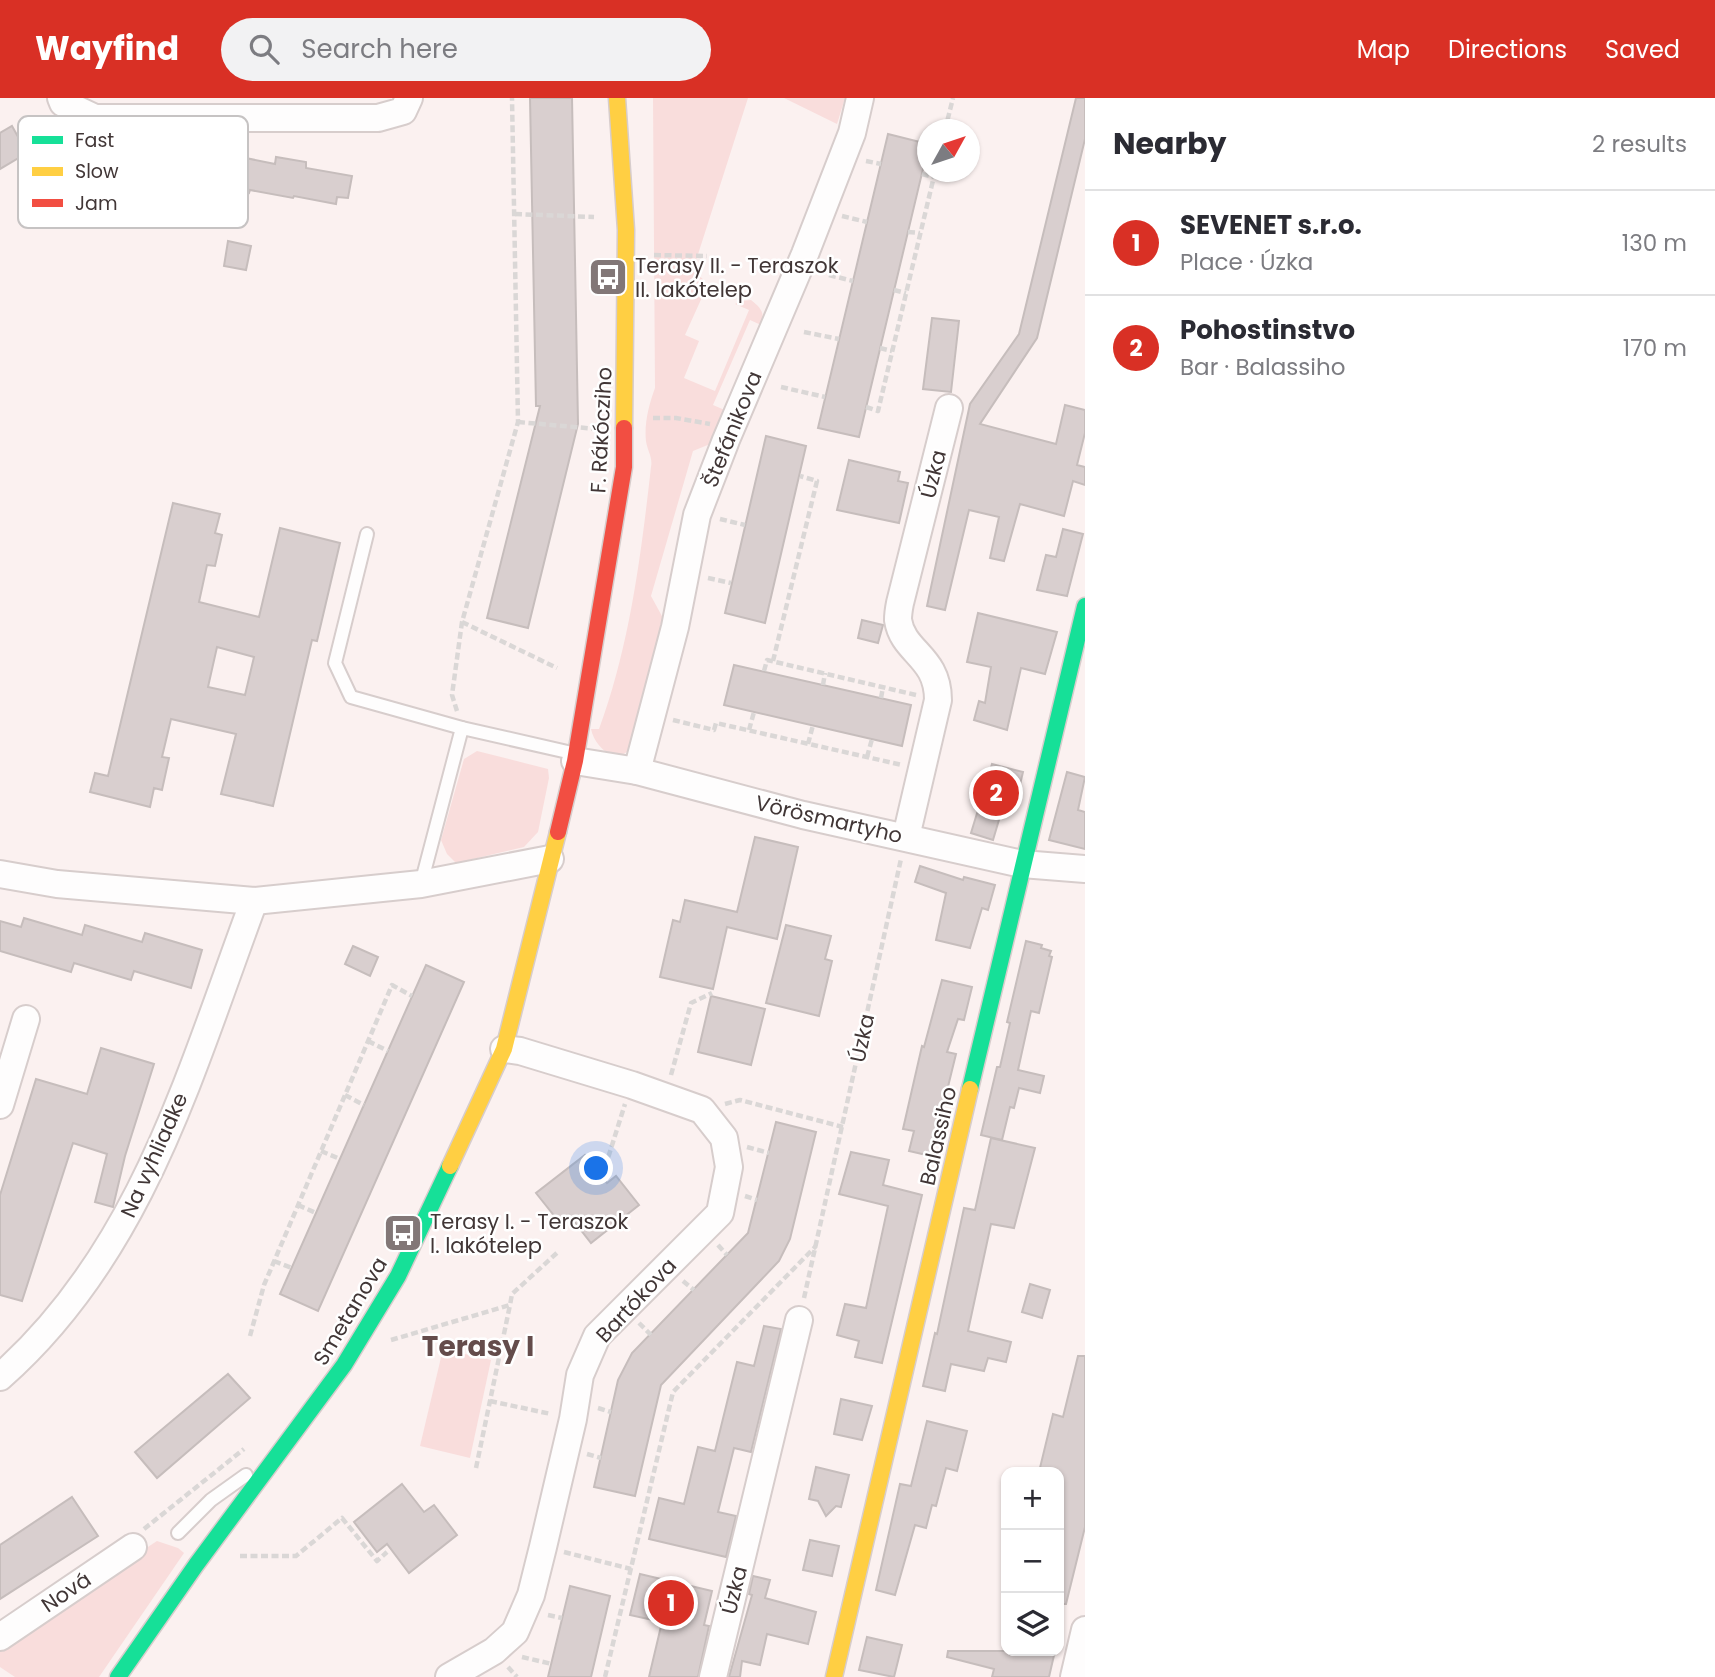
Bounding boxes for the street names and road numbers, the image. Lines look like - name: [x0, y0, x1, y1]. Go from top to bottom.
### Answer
- street label: F. Rákócziho: [583, 366, 619, 494]
- street label: Štefánikova: [696, 367, 768, 491]
- street label: Úzka: [913, 447, 953, 501]
- street label: Vörösmartyho: [753, 788, 905, 850]
- street label: Úzka: [843, 1011, 881, 1065]
- street label: Balassiho: [913, 1084, 963, 1188]
- street label: Na vyhliadke: [113, 1088, 195, 1222]
- street label: Smetanova: [306, 1251, 394, 1371]
- street label: Bartókova: [589, 1251, 683, 1349]
- street label: Úzka: [714, 1563, 754, 1617]
- street label: Nová: [35, 1565, 97, 1619]

